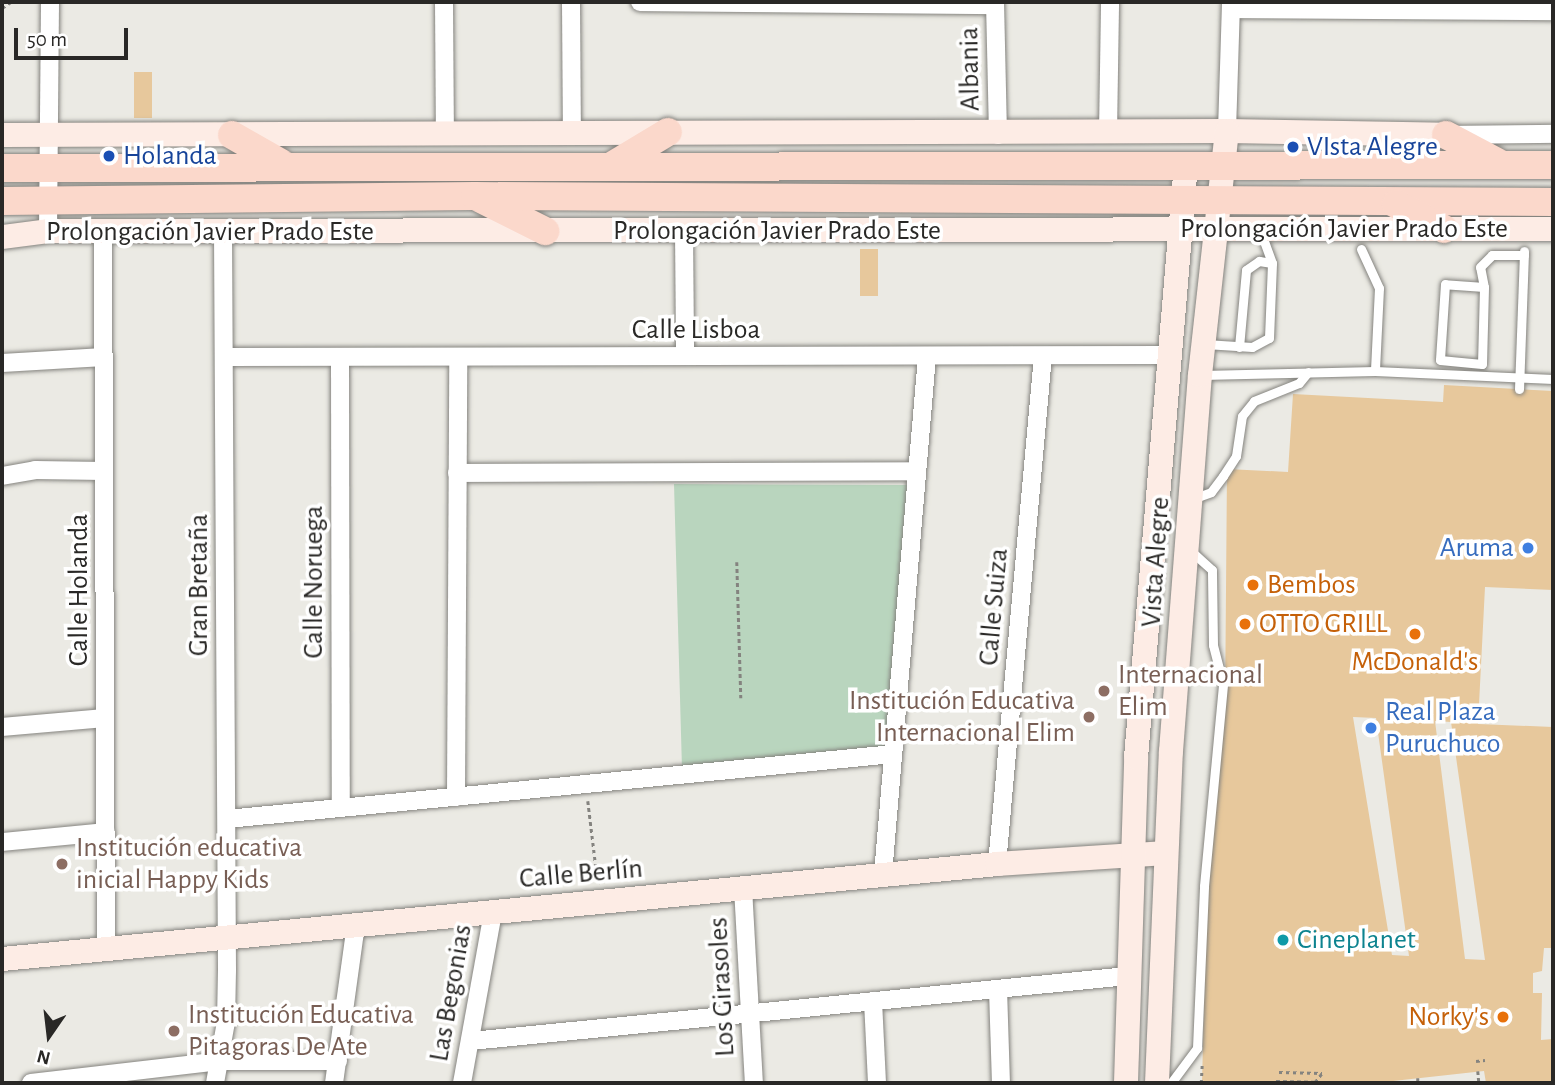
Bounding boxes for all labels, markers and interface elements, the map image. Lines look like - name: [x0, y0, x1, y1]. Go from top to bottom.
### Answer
- scale bar: [18, 14, 131, 58]
- street label: Albania: [952, 27, 988, 111]
- text: 50 m: [27, 29, 67, 50]
- place label: VIsta Alegre: [1307, 130, 1438, 164]
- place label: Holanda: [123, 139, 217, 173]
- marker: VIsta Alegre: [1285, 139, 1301, 155]
- marker: Holanda: [101, 148, 117, 164]
- street label: Prolongación Javier Prado Este: [1180, 212, 1508, 246]
- street label: Prolongación Javier Prado Este: [613, 214, 941, 248]
- street label: Prolongación Javier Prado Este: [46, 215, 374, 249]
- street label: Calle Lisboa: [632, 313, 760, 347]
- street label: Vista Alegre: [1135, 496, 1177, 628]
- street label: Calle Noruega: [297, 505, 331, 659]
- street label: Calle Holanda: [62, 514, 96, 666]
- street label: Gran Bretaña: [182, 514, 216, 656]
- place label: Aruma: [1440, 531, 1514, 565]
- marker: Aruma: [1520, 540, 1536, 556]
- street label: Calle Suiza: [972, 547, 1016, 667]
- place label: Bembos: [1267, 568, 1356, 602]
- marker: Bembos: [1245, 577, 1261, 593]
- place label: OTTO GRILL: [1259, 607, 1388, 641]
- marker: OTTO GRILL: [1237, 616, 1253, 632]
- marker: McDonald's: [1407, 626, 1423, 642]
- place label: McDonald's: [1352, 645, 1478, 679]
- place label: Internacional Elim: [1118, 658, 1263, 724]
- marker: Internacional Elim: [1096, 683, 1112, 699]
- place label: Institución Educativa Internacional Elim: [849, 684, 1075, 750]
- place label: Real Plaza Puruchuco: [1385, 695, 1501, 761]
- marker: Institución Educativa Internacional Elim: [1081, 709, 1097, 725]
- marker: Real Plaza Puruchuco: [1363, 720, 1379, 736]
- place label: Institución educativa inicial Happy Kids: [76, 831, 302, 897]
- street label: Calle Berlín: [518, 852, 644, 896]
- marker: Institución educativa inicial Happy Kids: [54, 856, 70, 872]
- street label: Los Girasoles: [702, 916, 742, 1058]
- street label: Las Begonias: [422, 922, 480, 1064]
- place label: Cineplanet: [1297, 923, 1416, 957]
- marker: Cineplanet: [1275, 932, 1291, 948]
- place label: Institución Educativa Pitagoras De Ate: [188, 998, 414, 1064]
- place label: Norky's: [1408, 1000, 1489, 1034]
- north arrow: [14, 1001, 84, 1071]
- marker: Norky's: [1495, 1009, 1511, 1025]
- marker: Institución Educativa Pitagoras De Ate: [166, 1023, 182, 1039]
- text: N: [35, 1046, 53, 1068]

